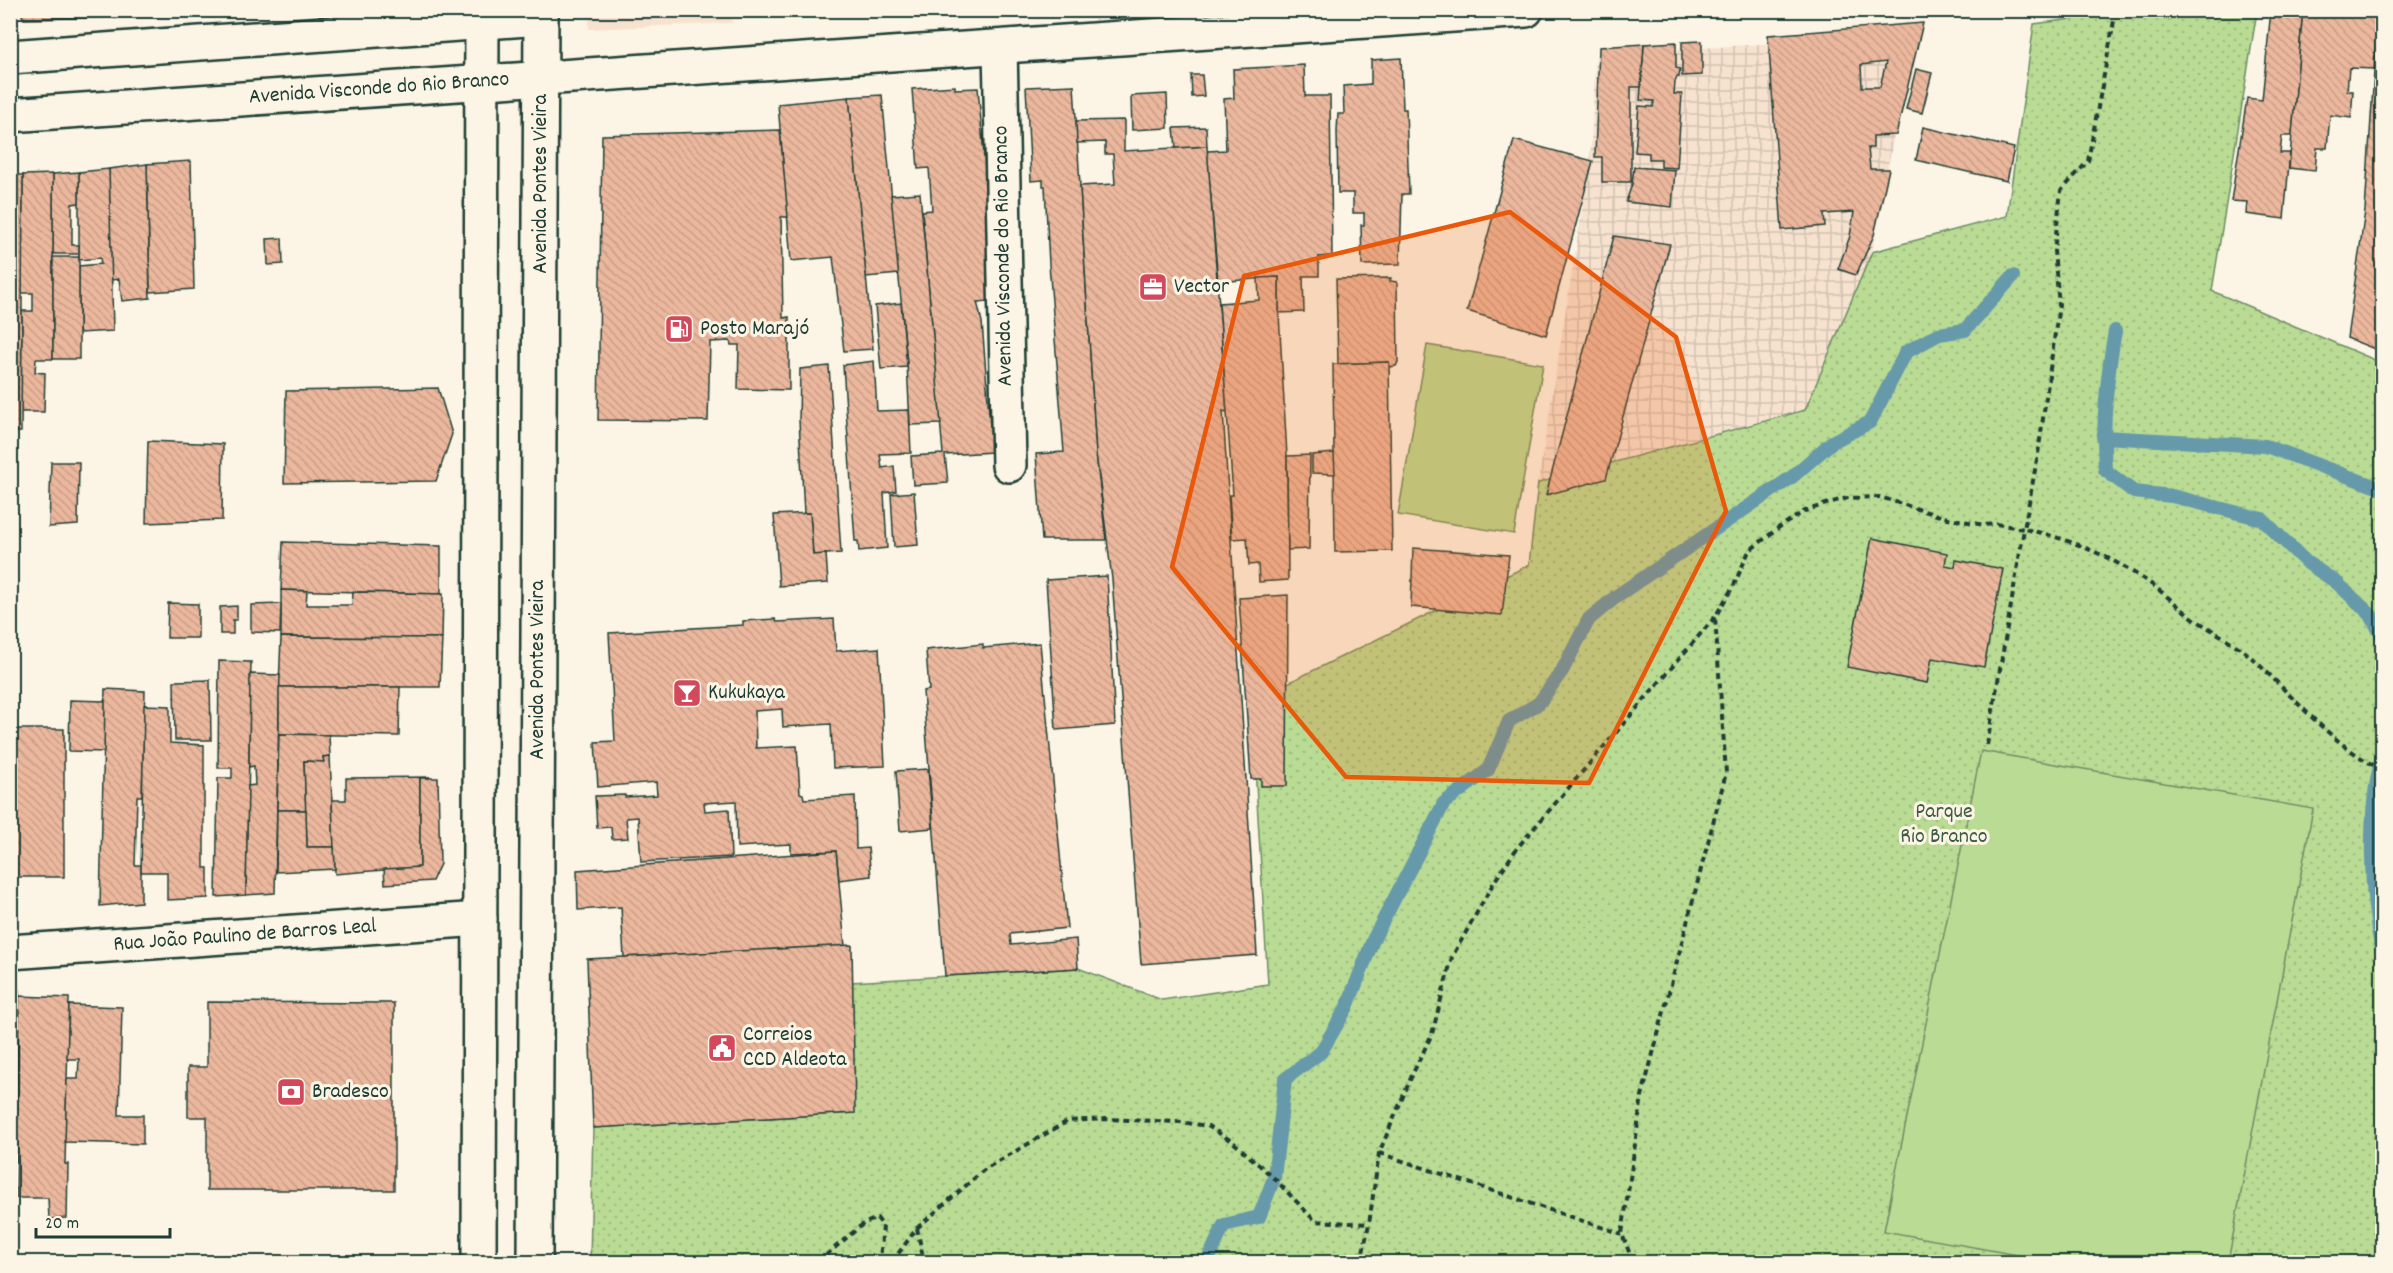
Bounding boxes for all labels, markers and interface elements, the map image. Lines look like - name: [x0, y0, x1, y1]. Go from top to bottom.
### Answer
- street label: Avenida Visconde do Rio Branco: [248, 64, 510, 114]
- street label: Avenida Pontes Vieira: [526, 94, 557, 274]
- street label: Avenida Visconde do Rio Branco: [986, 125, 1022, 387]
- office icon: Vector: [1137, 271, 1169, 303]
- place label: Vector: [1174, 272, 1230, 303]
- fuel station icon: Posto Marajó: [663, 313, 695, 345]
- place label: Posto Marajó: [700, 314, 809, 345]
- street label: Avenida Pontes Vieira: [523, 580, 554, 760]
- bar icon: Kukukaya: [671, 677, 703, 709]
- place label: Kukukaya: [708, 678, 785, 709]
- park label: Parque Rio Branco: [1900, 797, 1988, 853]
- street label: Rua João Paulino de Barros Leal: [112, 911, 378, 961]
- place label: Correios CCD Aldeota: [743, 1020, 847, 1076]
- public building icon: Correios CCD Aldeota: [706, 1032, 738, 1064]
- bank icon: Bradesco: [275, 1076, 307, 1108]
- place label: Bradesco: [312, 1077, 389, 1108]
- scale bar: [36, 1201, 170, 1239]
- text: 20 m: [45, 1212, 79, 1237]

